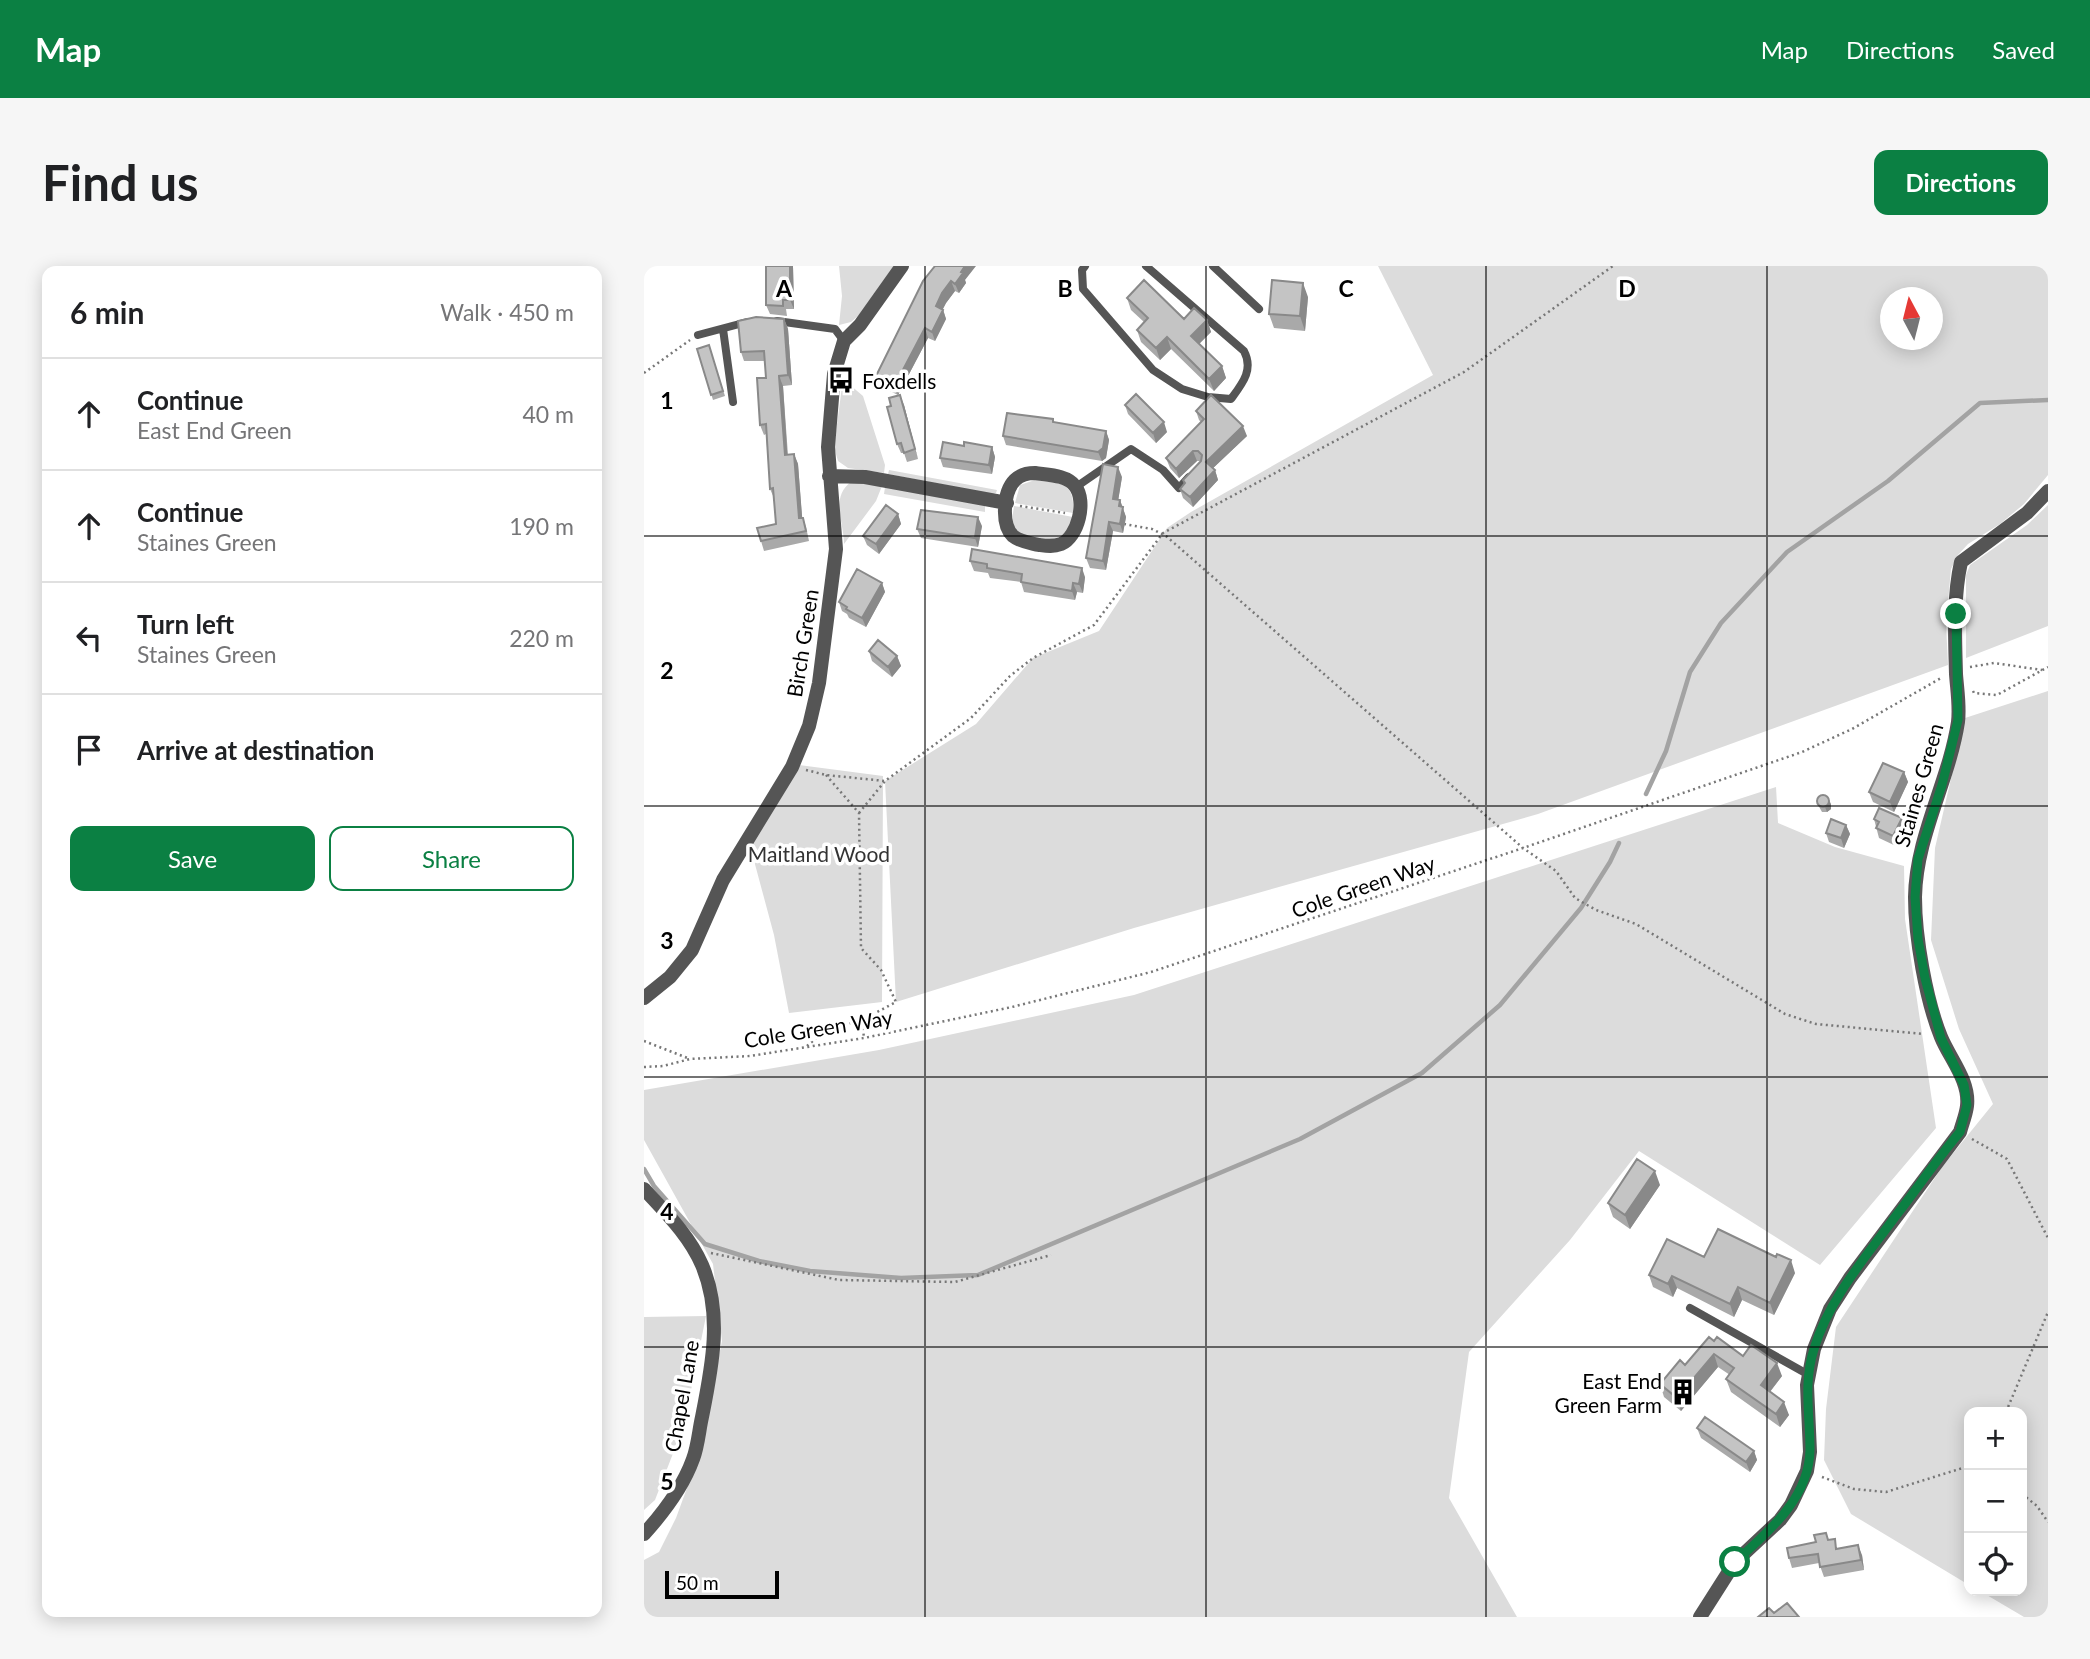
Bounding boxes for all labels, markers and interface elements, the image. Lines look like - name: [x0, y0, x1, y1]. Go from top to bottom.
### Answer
- text: Map: [35, 29, 101, 69]
- text: Map: [1761, 35, 1808, 64]
- text: Directions: [1846, 35, 1954, 64]
- text: Saved: [1992, 35, 2055, 64]
- button: Directions: [1874, 150, 2048, 215]
- text: Find us: [42, 153, 199, 211]
- text: A: [775, 274, 793, 302]
- text: B: [1057, 274, 1073, 302]
- text: C: [1338, 274, 1354, 302]
- text: D: [1618, 274, 1636, 302]
- north arrow: [1880, 287, 1943, 350]
- text: 6 min: [70, 294, 144, 330]
- text: Walk · 450 m: [440, 298, 574, 326]
- bus stop icon: Foxdells: [826, 365, 856, 395]
- place label: Foxdells: [862, 368, 936, 393]
- text: Continue: [137, 384, 243, 416]
- text: 1: [660, 386, 674, 414]
- icon: ahead: [70, 395, 108, 433]
- text: 40 m: [523, 400, 574, 428]
- text: East End Green: [137, 416, 292, 444]
- text: Continue: [137, 496, 243, 528]
- icon: ahead: [70, 507, 108, 545]
- text: 190 m: [509, 512, 574, 540]
- text: Staines Green: [137, 528, 277, 556]
- street label: Birch Green: [781, 587, 823, 699]
- route end: [1940, 598, 1971, 629]
- text: Turn left: [137, 608, 234, 640]
- icon: left: [70, 619, 108, 657]
- text: 220 m: [509, 624, 574, 652]
- text: Staines Green: [137, 640, 277, 668]
- text: 2: [660, 656, 674, 684]
- street label: Staines Green: [1888, 720, 1948, 850]
- icon: arrive: [70, 731, 108, 769]
- text: Arrive at destination: [137, 734, 374, 766]
- button: Save: [70, 826, 315, 891]
- button: Share: [329, 826, 574, 891]
- park label: Maitland Wood: [748, 841, 890, 866]
- street label: Cole Green Way: [1288, 850, 1438, 922]
- text: 3: [660, 926, 674, 954]
- street label: Cole Green Way: [742, 1004, 894, 1052]
- text: 4: [660, 1197, 674, 1225]
- street label: Chapel Lane: [659, 1338, 703, 1454]
- place label: East End Green Farm: [1555, 1368, 1662, 1417]
- building icon: East End Green Farm: [1668, 1377, 1698, 1407]
- map controls: [1964, 1407, 2027, 1596]
- button: +: [1964, 1407, 2027, 1470]
- text: 5: [660, 1467, 674, 1495]
- button: −: [1964, 1470, 2027, 1533]
- button: locate: [1964, 1533, 2027, 1596]
- route start: [1719, 1546, 1750, 1577]
- scale bar: [665, 1568, 779, 1600]
- text: 50 m: [676, 1571, 719, 1594]

